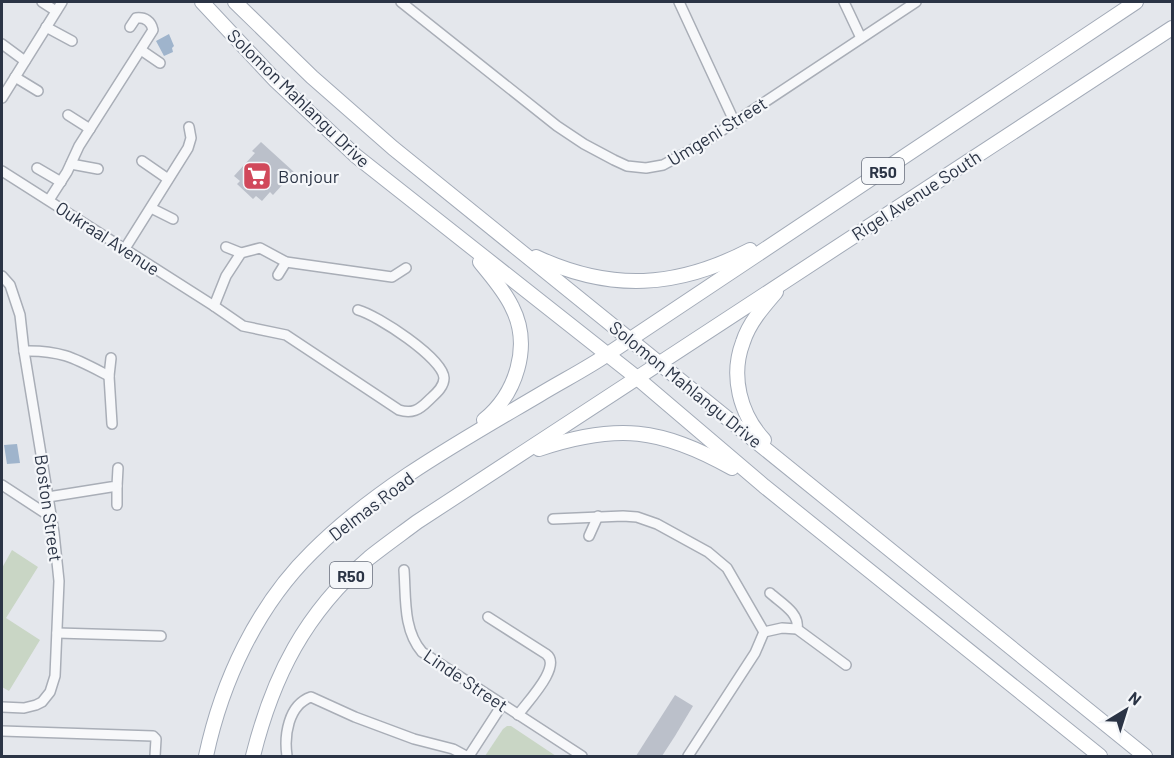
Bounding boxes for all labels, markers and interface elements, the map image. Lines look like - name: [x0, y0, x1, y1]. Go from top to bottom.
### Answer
- street label: Solomon Mahlangu Drive: [223, 24, 375, 172]
- street label: Umgeni Street: [663, 92, 771, 170]
- street label: Rigel Avenue South: [847, 145, 985, 245]
- road number: R50: [862, 158, 904, 184]
- supermarket icon: Bonjour: [241, 160, 273, 192]
- place label: Bonjour: [278, 165, 340, 187]
- street label: Oukraal Avenue: [52, 196, 164, 280]
- street label: Solomon Mahlangu Drive: [605, 316, 767, 452]
- street label: Boston Street: [31, 453, 67, 563]
- street label: Delmas Road: [324, 467, 418, 545]
- road number: R50: [330, 562, 372, 588]
- street label: Linde Street: [420, 644, 512, 716]
- north arrow: [1096, 680, 1156, 740]
- text: N: [1126, 687, 1146, 709]

